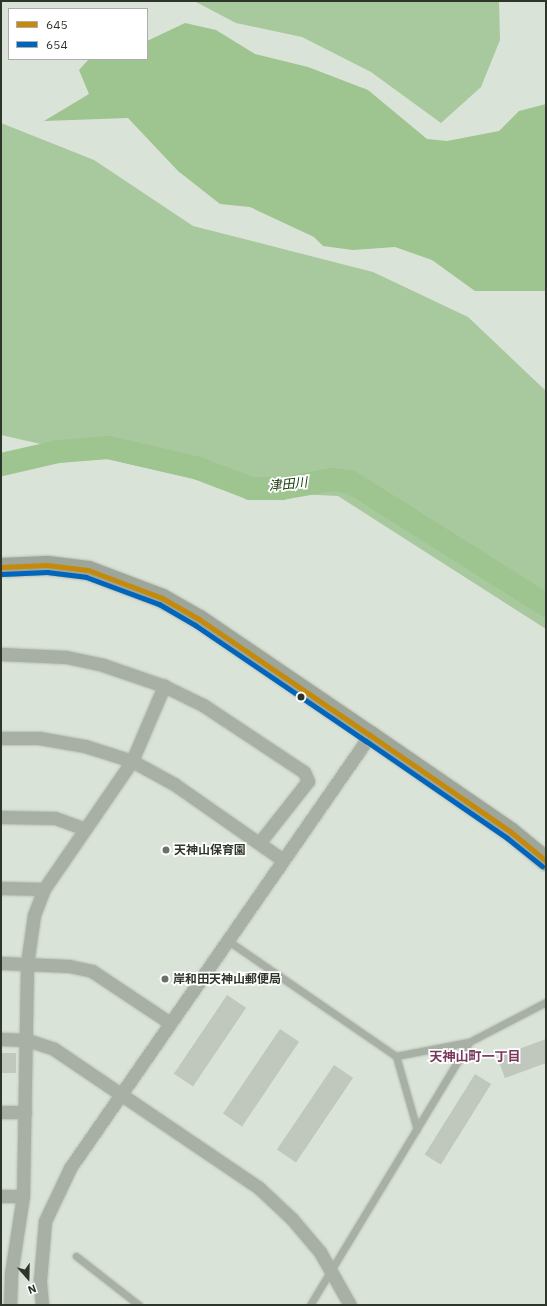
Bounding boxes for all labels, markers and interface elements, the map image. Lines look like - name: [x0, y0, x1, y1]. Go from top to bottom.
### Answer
- legend: [8, 8, 148, 60]
- text: 645: [46, 17, 68, 32]
- text: 654: [46, 37, 68, 52]
- water label: 津田川: [268, 475, 308, 495]
- unlabelled marker: [296, 692, 306, 702]
- place label: 天神山保育園: [174, 843, 246, 857]
- marker: 天神山保育園: [161, 845, 171, 855]
- place label: 岸和田天神山郵便局: [173, 972, 281, 986]
- marker: 岸和田天神山郵便局: [160, 974, 170, 984]
- district label: 天神山町一丁目: [430, 1049, 520, 1065]
- north arrow: [8, 1258, 48, 1298]
- text: N: [26, 1281, 38, 1297]

